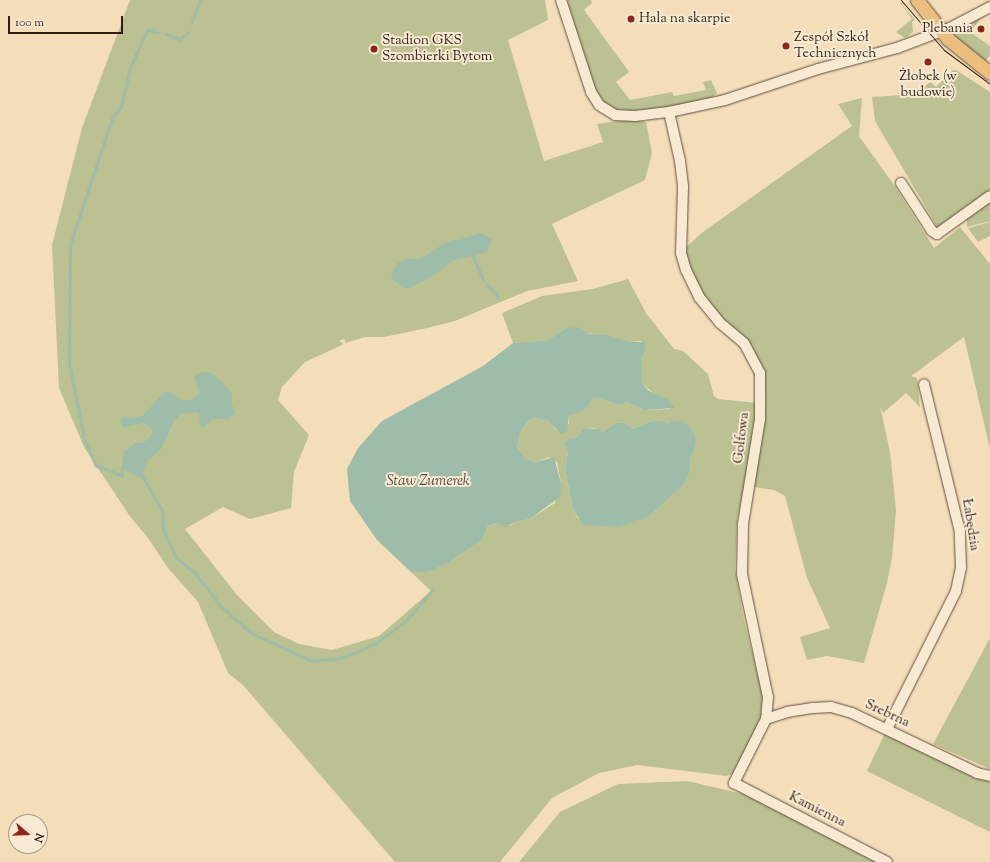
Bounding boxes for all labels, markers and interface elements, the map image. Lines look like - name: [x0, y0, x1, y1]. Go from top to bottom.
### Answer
- scale bar: [10, 8, 125, 34]
- place label: Hala na skarpie: [639, 11, 730, 27]
- text: 100 m: [15, 14, 44, 32]
- marker: Hala na skarpie: [626, 14, 636, 24]
- place label: Plebania: [922, 21, 973, 37]
- marker: Plebania: [976, 24, 986, 34]
- place label: Zespół Szkół Technicznych: [794, 30, 876, 62]
- place label: Stadion GKS Szombierki Bytom: [382, 33, 492, 66]
- marker: Zespół Szkół Technicznych: [781, 41, 791, 51]
- marker: Stadion GKS Szombierki Bytom: [369, 44, 379, 54]
- marker: Żłobek (w budowie): [923, 57, 933, 67]
- place label: Żłobek (w budowie): [899, 69, 957, 102]
- street label: Golfowa: [731, 411, 753, 465]
- water label: Staw Zumerek: [386, 473, 470, 491]
- street label: Łabędzia: [958, 498, 982, 552]
- street label: Srebrna: [862, 696, 912, 732]
- street label: Kamienna: [786, 789, 848, 831]
- north arrow: [8, 814, 48, 854]
- text: N: [29, 831, 47, 844]

